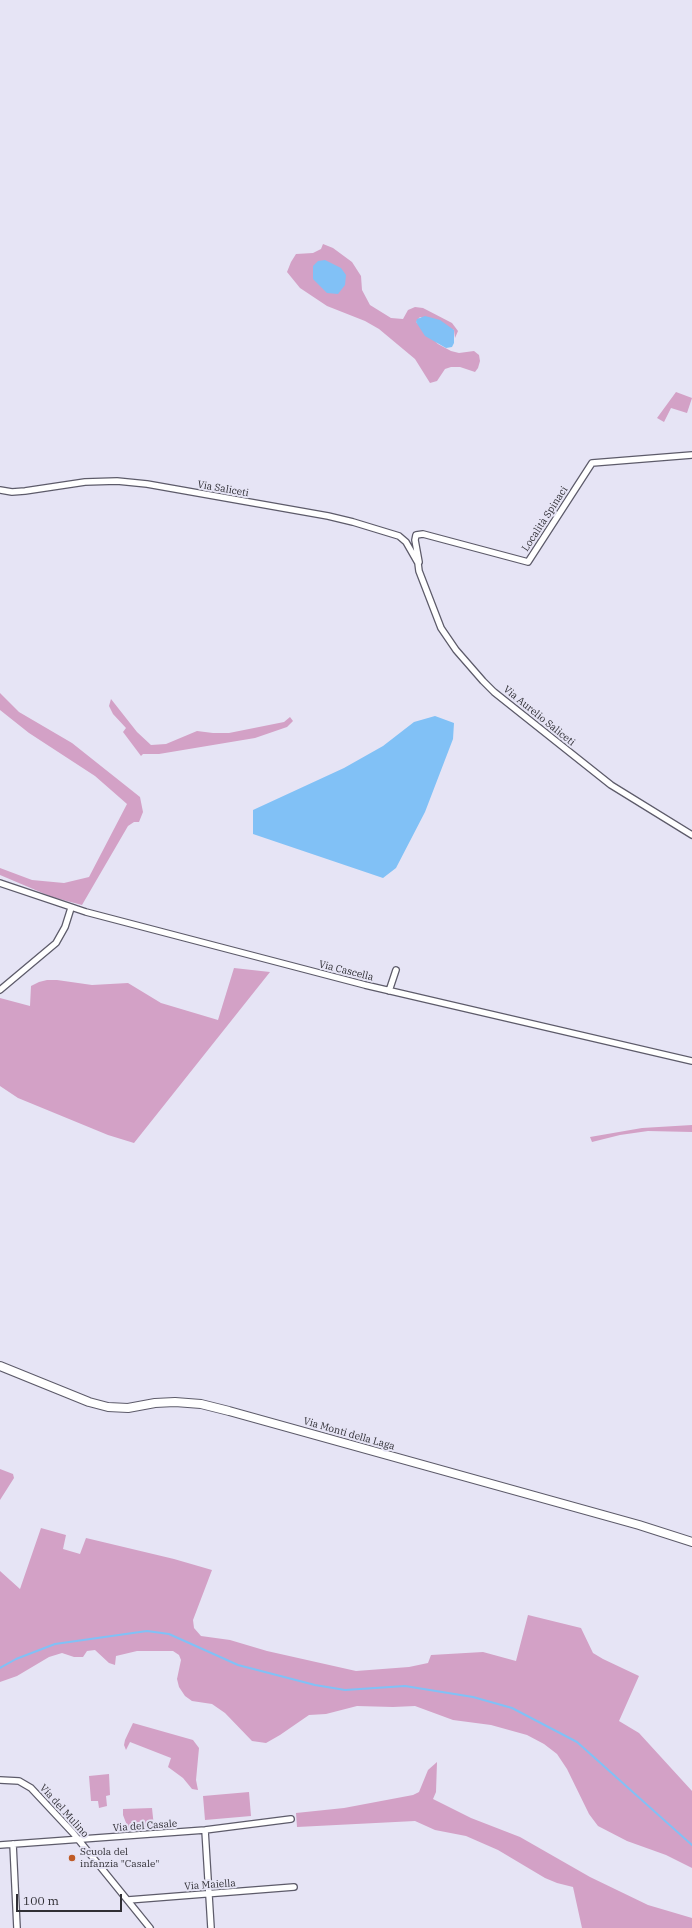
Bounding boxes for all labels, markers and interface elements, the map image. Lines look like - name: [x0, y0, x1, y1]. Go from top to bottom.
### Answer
- street label: Via Saliceti: [196, 479, 250, 499]
- street label: Località Spinaci: [520, 484, 570, 554]
- street label: Via Aurelio Saliceti: [501, 683, 577, 749]
- street label: Via Cascella: [317, 958, 375, 984]
- street label: Via Monti della Laga: [302, 1415, 396, 1453]
- street label: Via del Mulino: [37, 1782, 91, 1840]
- street label: Via del Casale: [112, 1818, 178, 1834]
- place label: Scuola del infanzia "Casale": [80, 1846, 159, 1870]
- marker: Scuola del infanzia "Casale": [67, 1853, 77, 1863]
- street label: Via Maiella: [184, 1877, 236, 1893]
- scale bar: [18, 1886, 124, 1912]
- text: 100 m: [23, 1893, 59, 1908]

